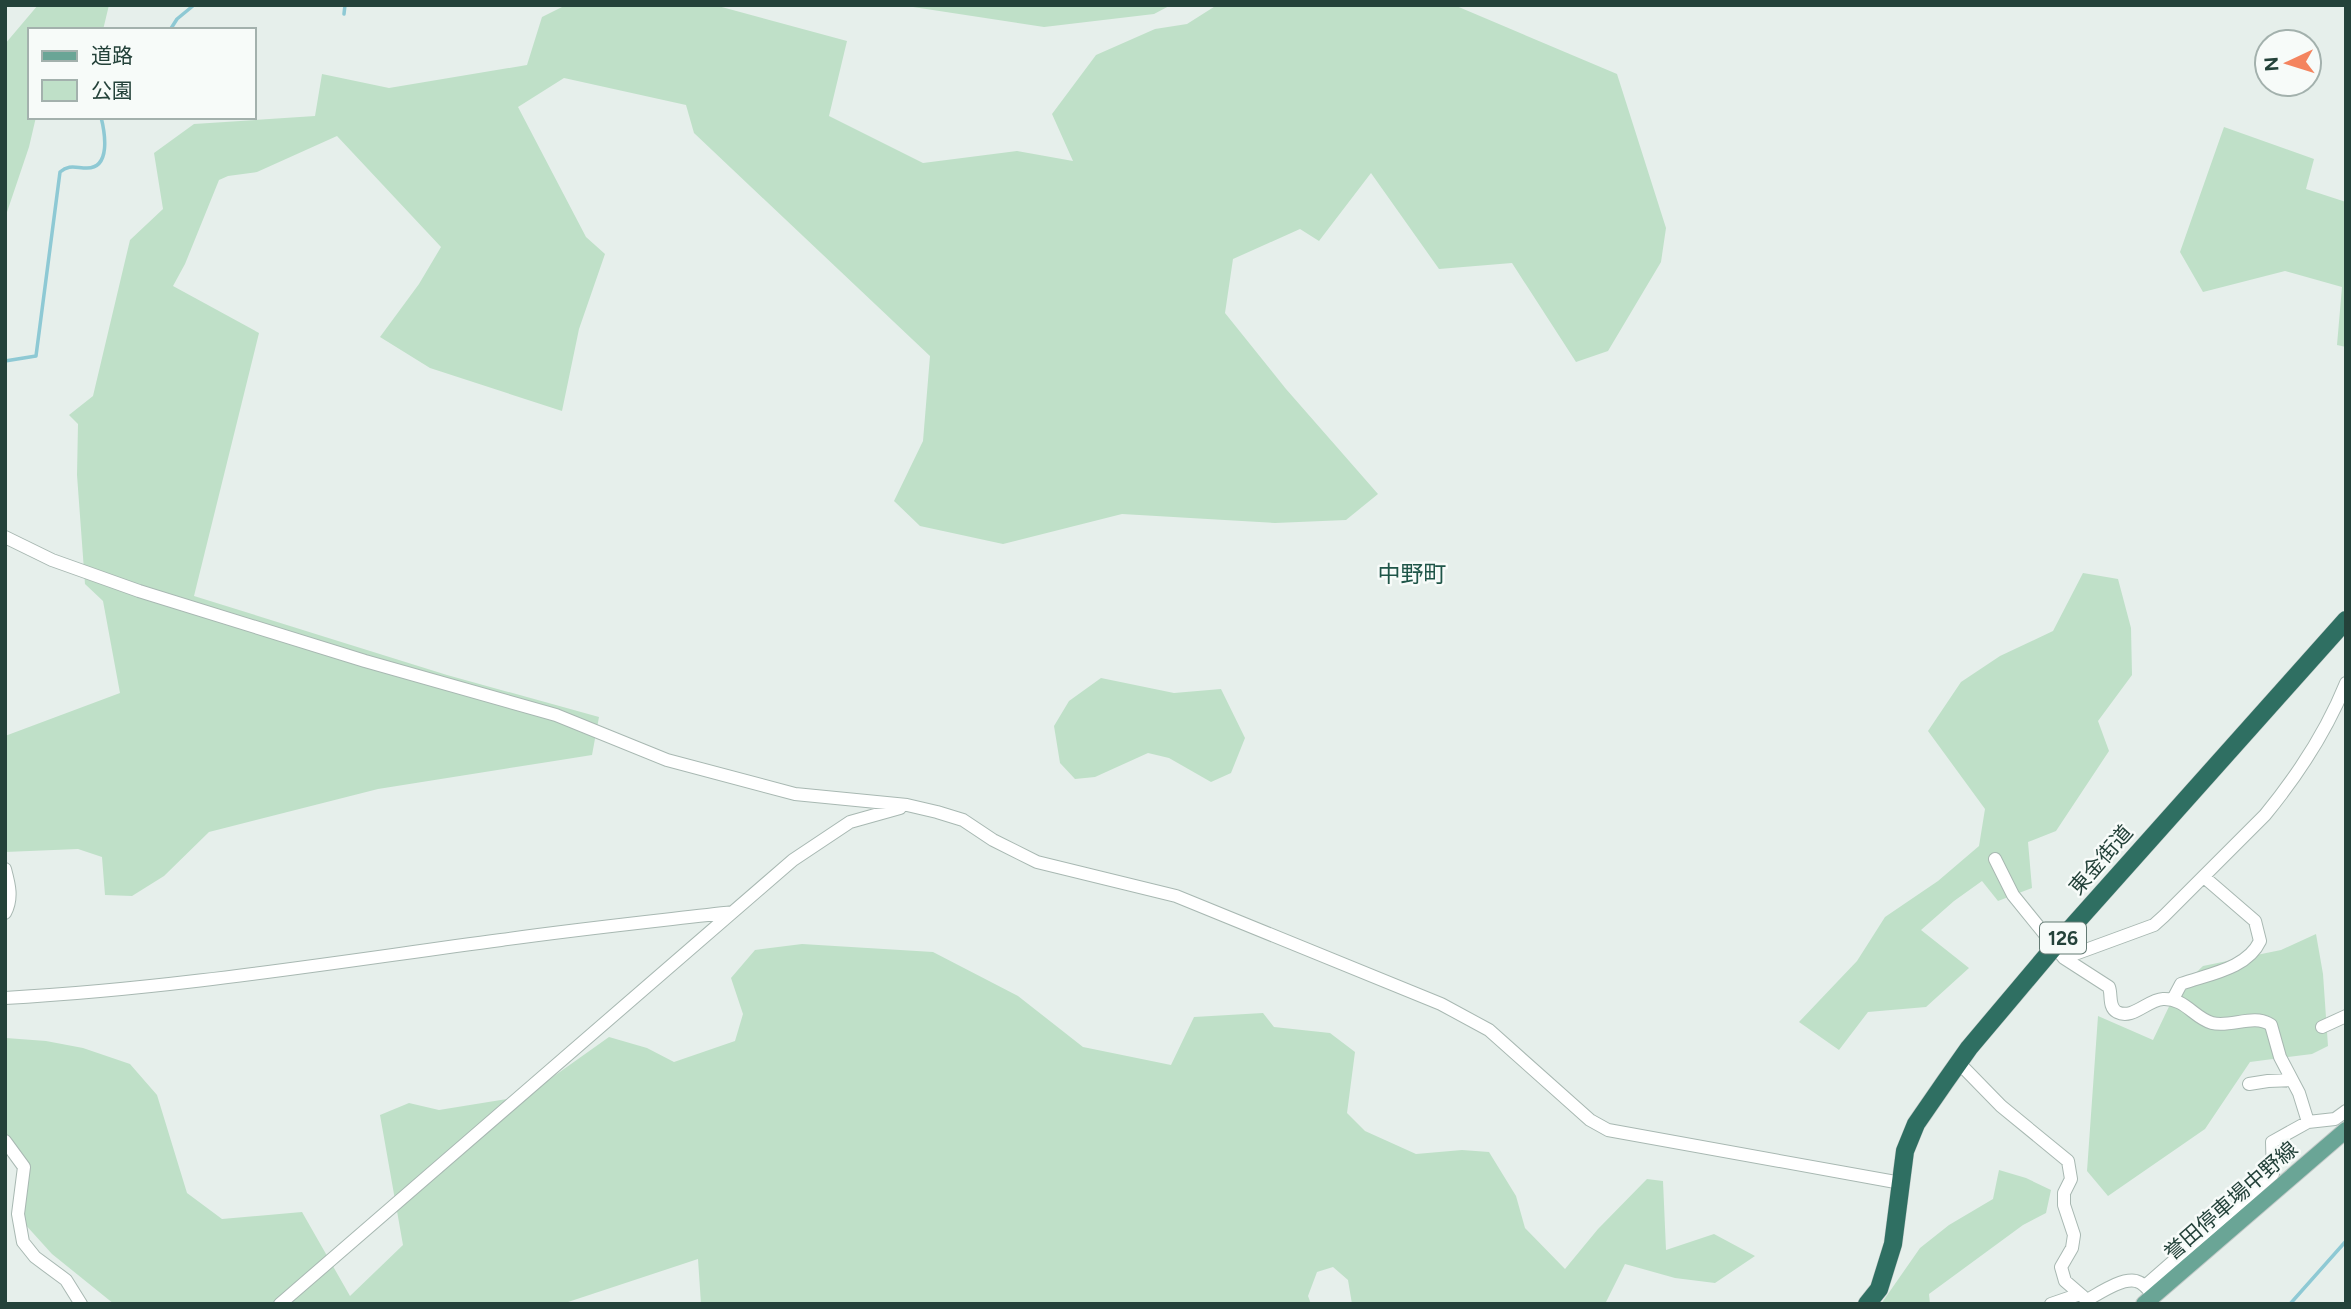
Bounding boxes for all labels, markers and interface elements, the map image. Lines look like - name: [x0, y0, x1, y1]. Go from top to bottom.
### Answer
- legend: [28, 28, 256, 119]
- north arrow: [2253, 28, 2323, 98]
- text: 道路: [91, 43, 133, 68]
- text: N: [2260, 56, 2284, 72]
- text: 公園: [91, 78, 133, 103]
- district label: 中野町: [1378, 560, 1447, 588]
- street label: 東金街道: [2064, 820, 2138, 900]
- road number: 126: [2040, 922, 2086, 954]
- street label: 誉田停車場中野線: [2159, 1136, 2302, 1265]

